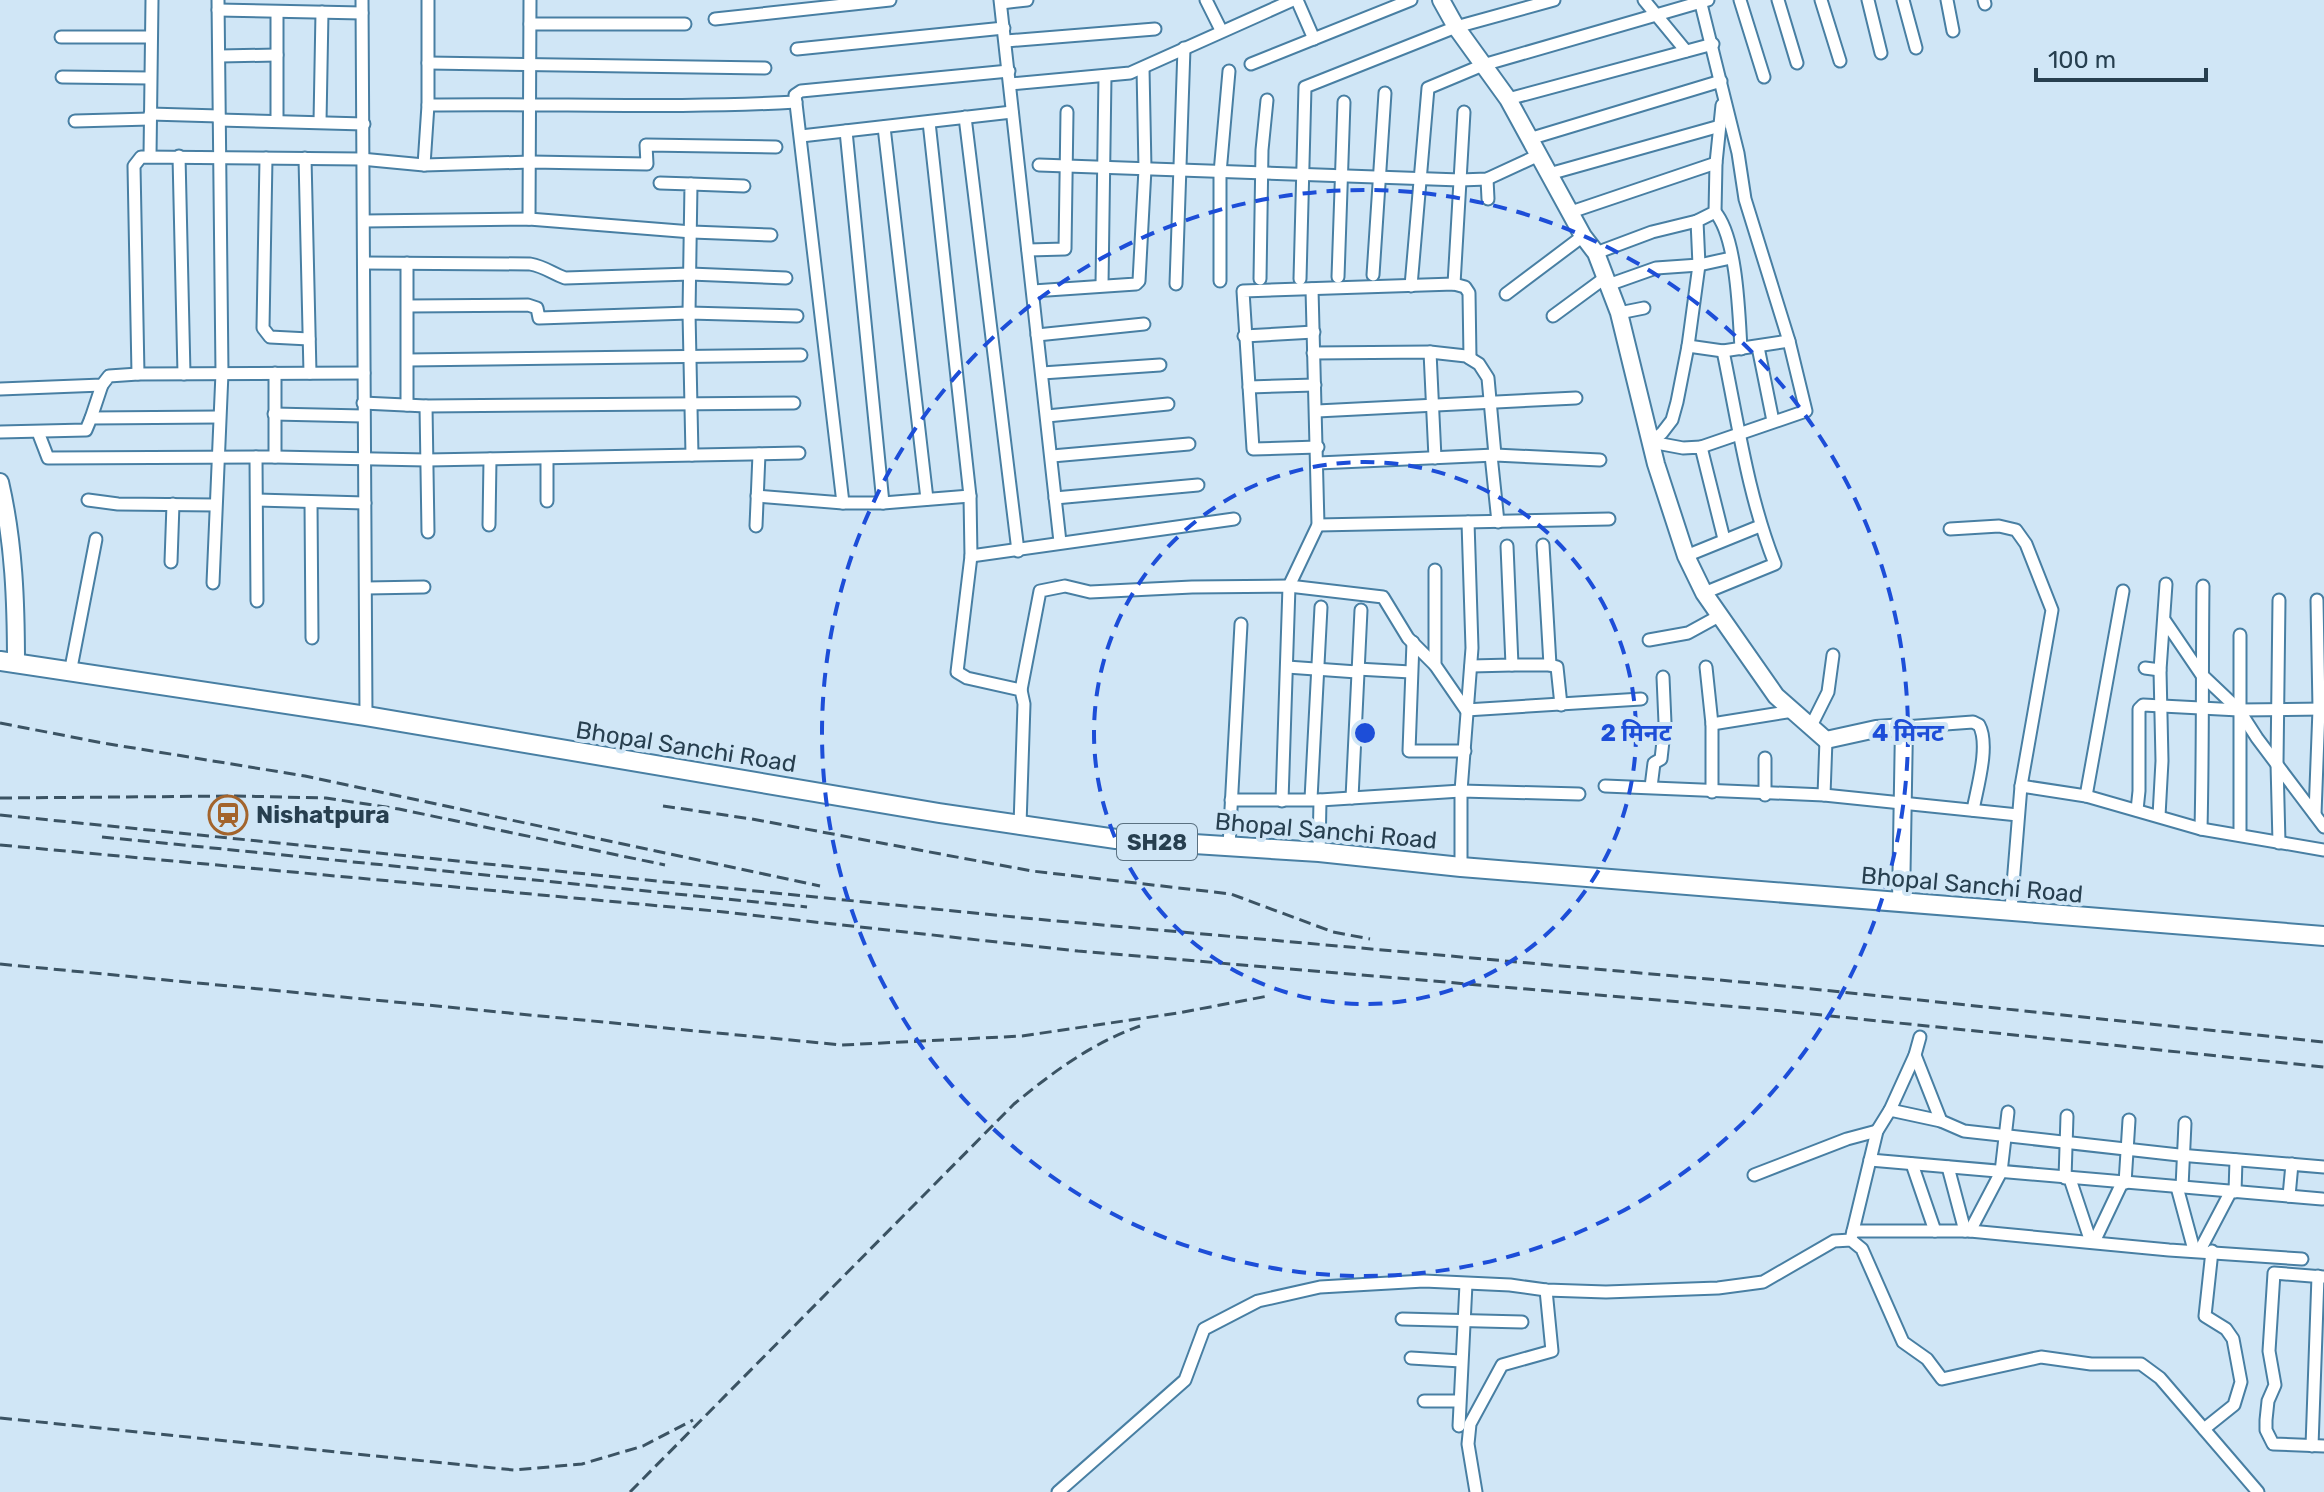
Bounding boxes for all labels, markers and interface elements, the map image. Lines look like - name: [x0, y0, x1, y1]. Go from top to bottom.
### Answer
- scale bar: [2036, 32, 2206, 82]
- text: 100 m: [2048, 46, 2116, 74]
- street label: Bhopal Sanchi Road: [574, 716, 798, 778]
- centre of rings: [1351, 719, 1379, 747]
- text: 2 मिनट: [1600, 719, 1673, 747]
- text: 4 मिनट: [1872, 719, 1945, 747]
- station icon: Nishatpura: [207, 794, 249, 836]
- place label: Nishatpura: [256, 801, 390, 829]
- street label: Bhopal Sanchi Road: [1214, 807, 1438, 855]
- road number: SH28: [1117, 824, 1197, 860]
- street label: Bhopal Sanchi Road: [1860, 861, 2084, 909]

